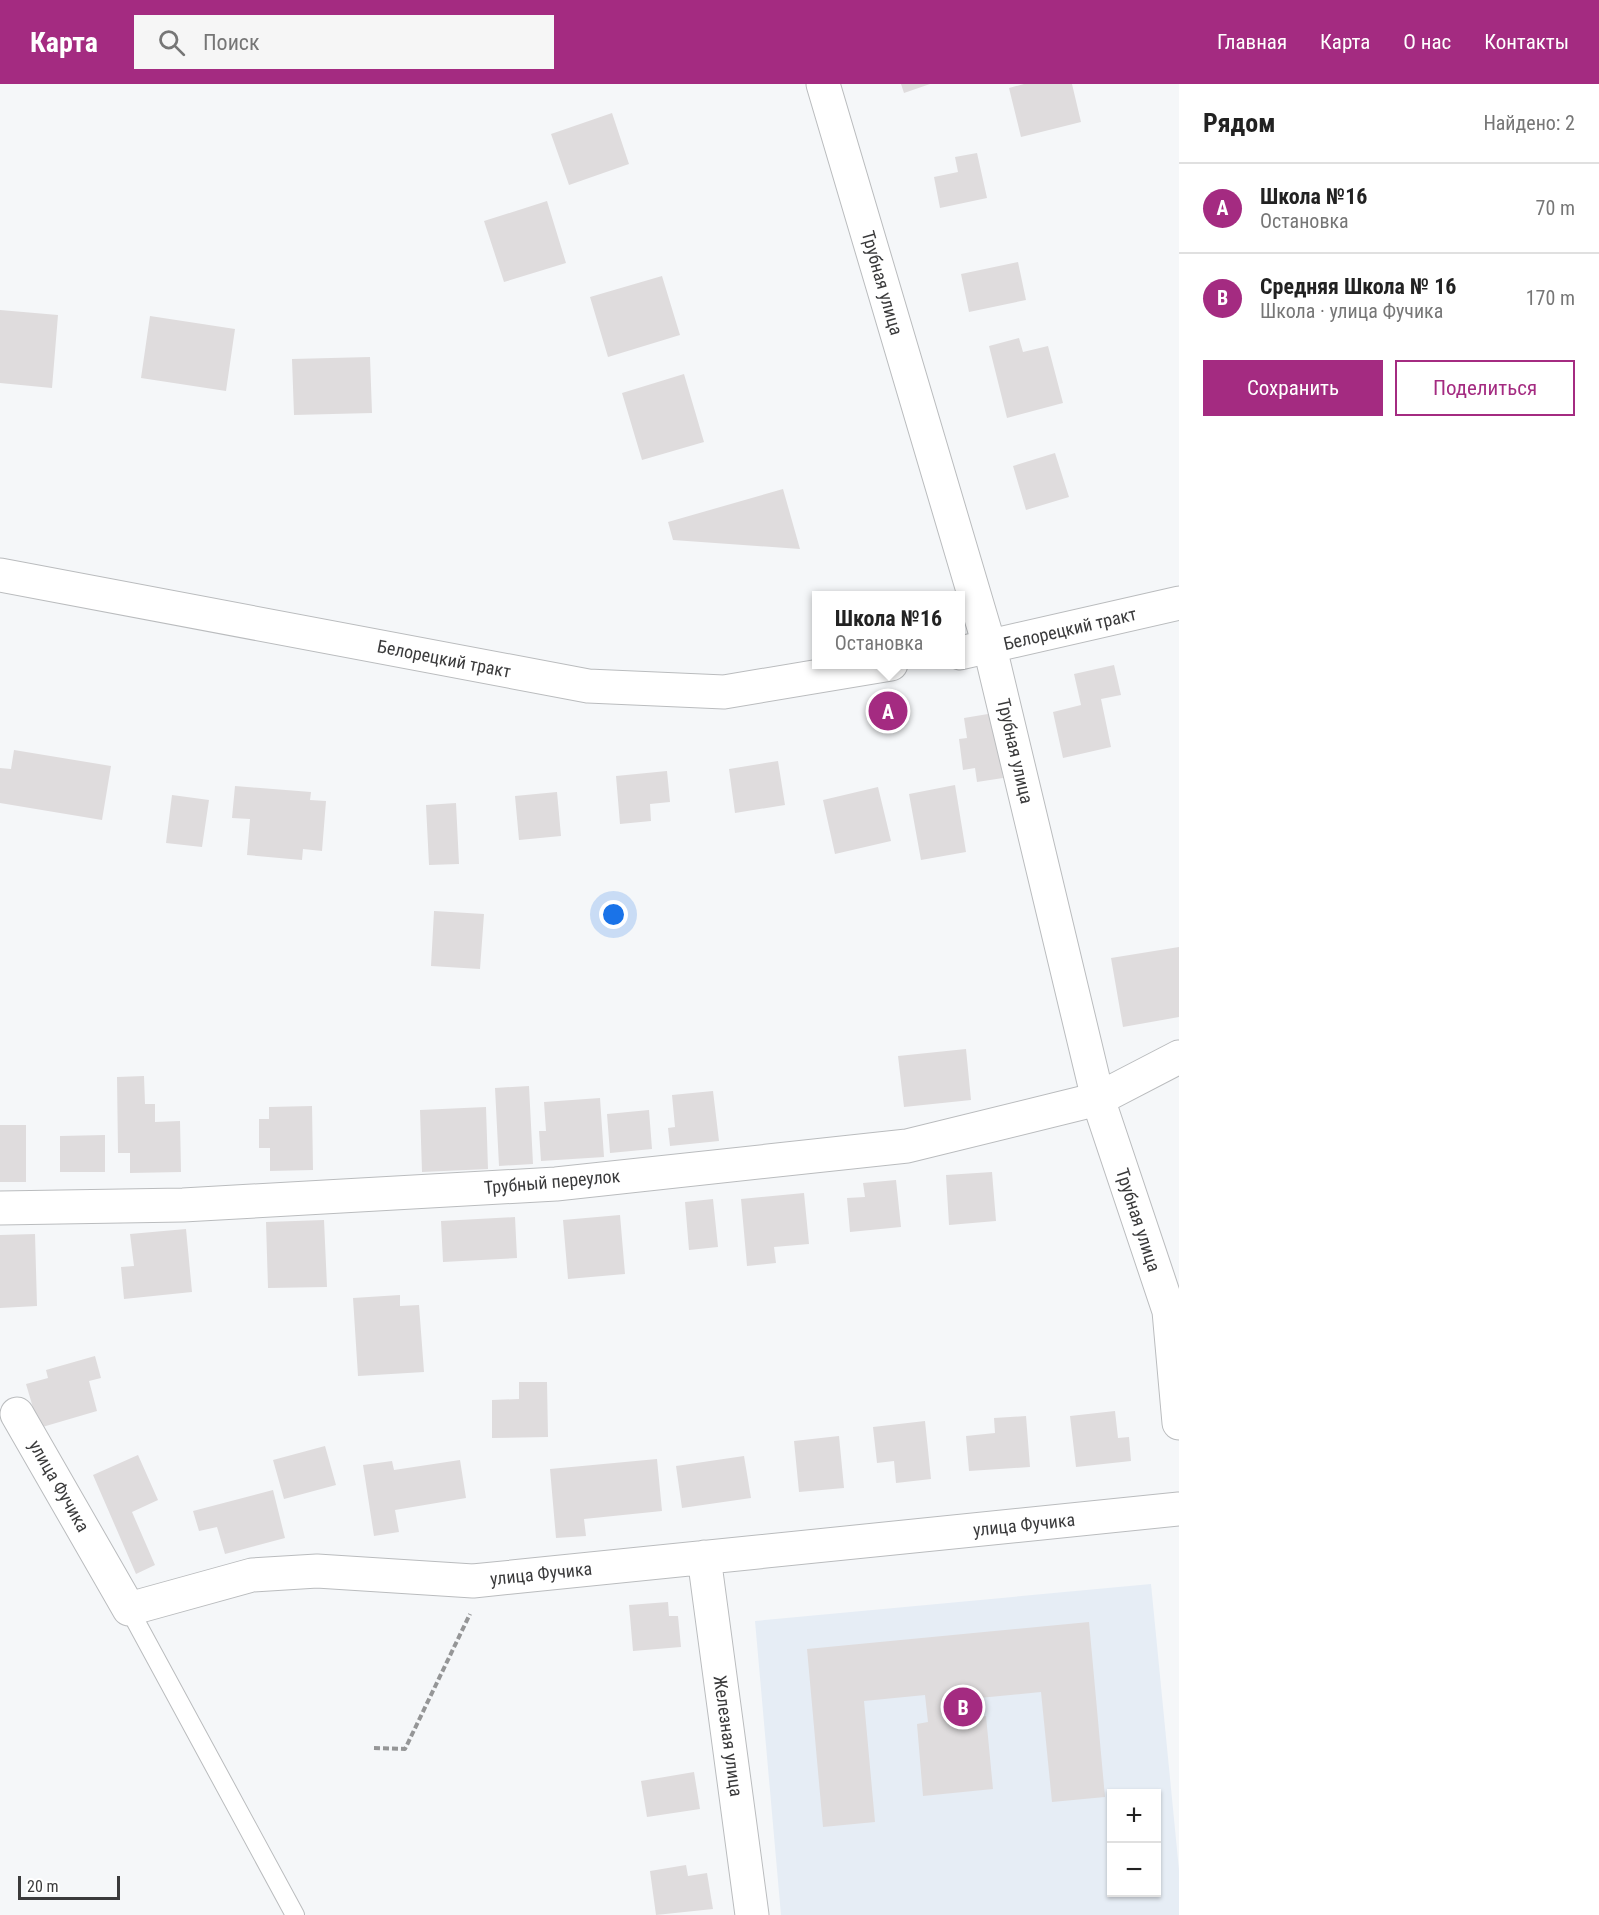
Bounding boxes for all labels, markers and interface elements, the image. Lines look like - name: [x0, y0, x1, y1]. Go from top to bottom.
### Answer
- search box: [134, 15, 554, 69]
- text: Карта: [30, 26, 98, 59]
- icon: search: [155, 26, 188, 59]
- text: Поиск: [203, 30, 260, 55]
- text: Главная: [1217, 30, 1287, 54]
- text: Карта: [1320, 30, 1370, 54]
- text: О нас: [1403, 30, 1451, 54]
- text: Контакты: [1484, 30, 1569, 54]
- text: Рядом: [1203, 108, 1275, 138]
- text: Найдено: 2: [1483, 111, 1575, 135]
- text: Школа №16: [1260, 184, 1367, 209]
- text: A: [1217, 196, 1228, 220]
- text: 70 m: [1536, 196, 1575, 220]
- text: Остановка: [1260, 209, 1349, 233]
- street label: Трубная улица: [858, 228, 907, 337]
- text: Средняя Школа № 16: [1260, 274, 1456, 299]
- text: B: [1217, 286, 1228, 310]
- text: 170 m: [1526, 286, 1575, 310]
- text: Школа · улица Фучика: [1260, 299, 1443, 323]
- button: Сохранить: [1203, 360, 1383, 416]
- button: Поделиться: [1395, 360, 1575, 416]
- popup: [812, 591, 965, 669]
- street label: Белорецкий тракт: [1001, 603, 1139, 654]
- text: Школа №16: [835, 606, 942, 631]
- text: Остановка: [835, 631, 923, 655]
- street label: Белорецкий тракт: [375, 635, 513, 682]
- pin: A: [868, 688, 908, 734]
- street label: Трубная улица: [993, 696, 1038, 806]
- your location: [599, 900, 628, 929]
- street label: Трубный переулок: [483, 1165, 621, 1198]
- street label: Трубная улица: [1112, 1166, 1165, 1274]
- street label: улица Фучика: [25, 1436, 94, 1535]
- street label: улица Фучика: [972, 1509, 1076, 1540]
- street label: улица Фучика: [489, 1558, 593, 1589]
- street label: Железная улица: [710, 1674, 747, 1798]
- pin: B: [944, 1684, 982, 1730]
- map controls: [1107, 1789, 1161, 1897]
- button: +: [1107, 1789, 1161, 1843]
- button: −: [1107, 1843, 1161, 1897]
- scale bar: [18, 1873, 120, 1900]
- text: 20 m: [27, 1877, 59, 1896]

